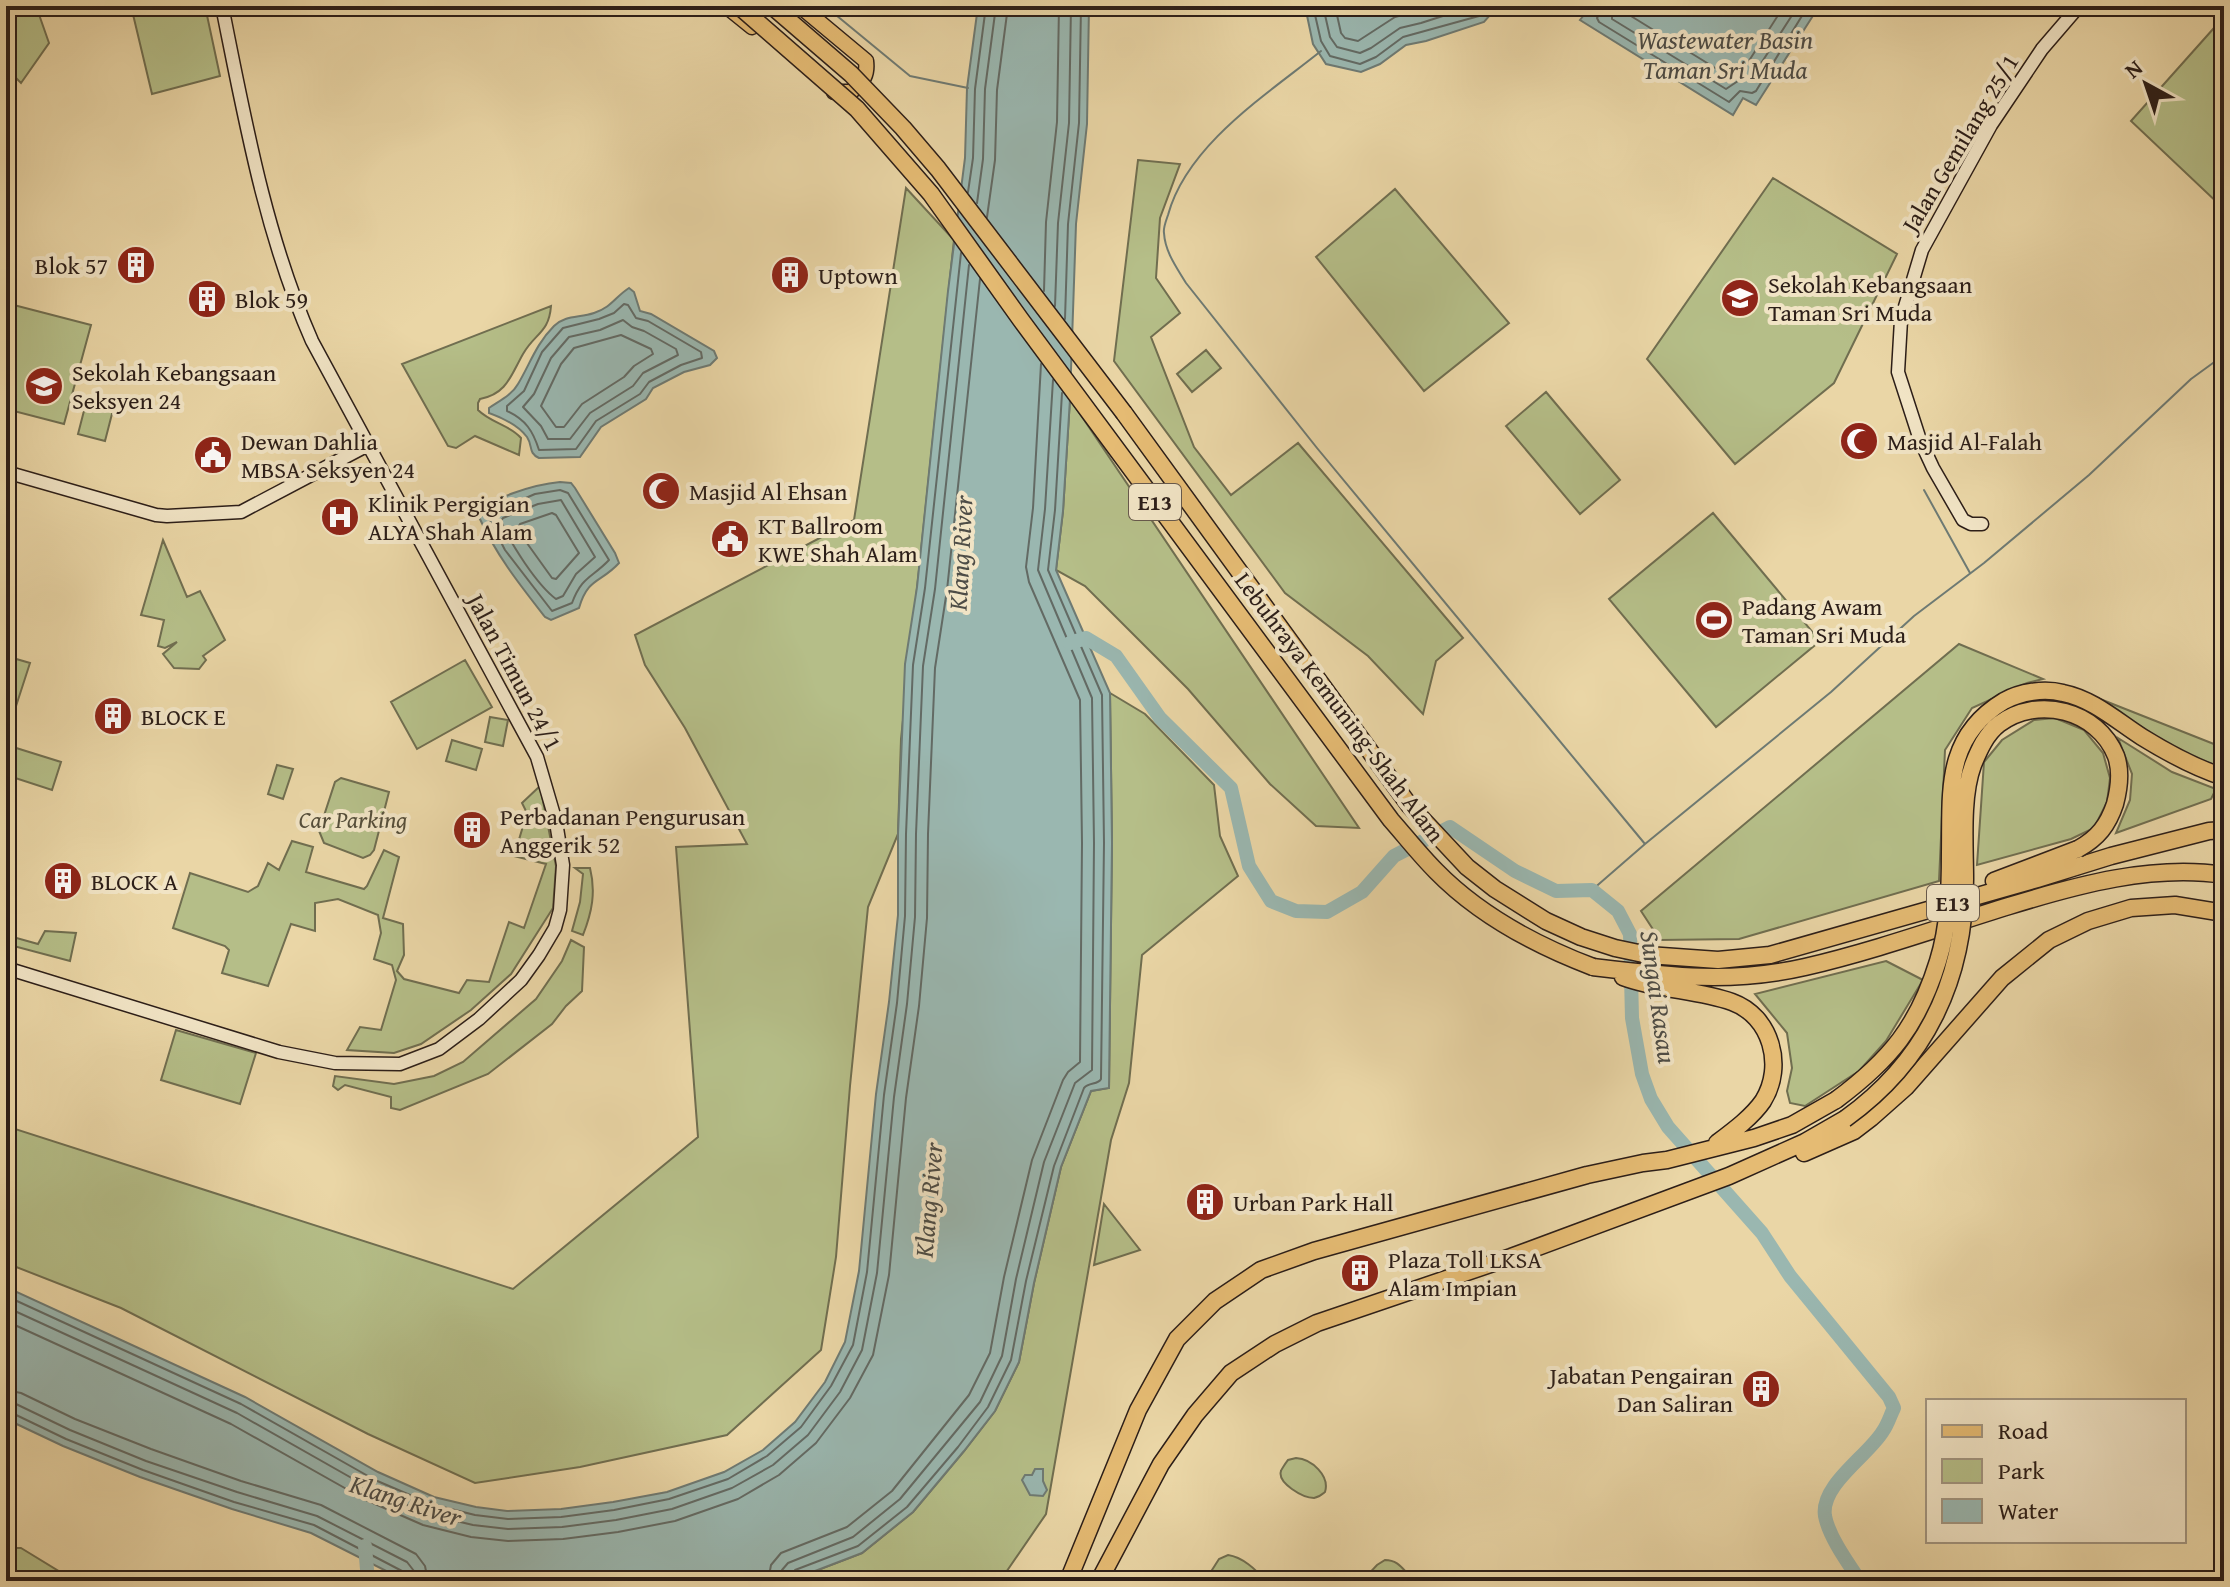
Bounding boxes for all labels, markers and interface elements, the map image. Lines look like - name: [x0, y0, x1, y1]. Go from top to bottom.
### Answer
- water label: Wastewater Basin Taman Sri Muda: [1637, 20, 1813, 89]
- north arrow: [2106, 44, 2186, 124]
- street label: Jalan Gemilang 25/1: [1891, 47, 2027, 241]
- text: N: [2117, 52, 2149, 86]
- building icon: Blok 57: [115, 244, 157, 286]
- place label: Blok 57: [35, 248, 108, 283]
- building icon: Uptown: [769, 254, 811, 296]
- place label: Uptown: [818, 258, 898, 293]
- place label: Sekolah Kebangsaan Taman Sri Muda: [1768, 267, 1973, 330]
- school or university icon: Sekolah Kebangsaan Taman Sri Muda: [1719, 277, 1761, 319]
- building icon: Blok 59: [186, 278, 228, 320]
- place label: Blok 59: [235, 282, 308, 317]
- place label: Sekolah Kebangsaan Seksyen 24: [72, 355, 277, 418]
- school or university icon: Sekolah Kebangsaan Seksyen 24: [23, 365, 65, 407]
- mosque icon: Masjid Al-Falah: [1838, 420, 1880, 462]
- place label: Dewan Dahlia MBSA Seksyen 24: [241, 424, 415, 487]
- place label: Masjid Al-Falah: [1887, 424, 2043, 459]
- public building icon: Dewan Dahlia MBSA Seksyen 24: [192, 434, 234, 476]
- mosque icon: Masjid Al Ehsan: [640, 470, 682, 512]
- place label: Masjid Al Ehsan: [689, 474, 848, 509]
- road number: E13: [1129, 484, 1181, 520]
- place label: Klinik Pergigian ALYA Shah Alam: [368, 486, 533, 549]
- water label: Klang River: [937, 493, 983, 613]
- hospital icon: Klinik Pergigian ALYA Shah Alam: [319, 496, 361, 538]
- place label: KT Ballroom KWE Shah Alam: [758, 508, 918, 571]
- public building icon: KT Ballroom KWE Shah Alam: [709, 518, 751, 560]
- street label: Lebuhraya Kemuning-Shah Alam: [1227, 564, 1454, 850]
- street label: Jalan Timun 24/1: [457, 585, 571, 757]
- place label: Padang Awam Taman Sri Muda: [1742, 589, 1907, 652]
- sports icon: Padang Awam Taman Sri Muda: [1693, 599, 1735, 641]
- building icon: BLOCK E: [92, 695, 134, 737]
- place label: BLOCK E: [141, 699, 226, 734]
- place label: Perbadanan Pengurusan Anggerik 52: [500, 799, 746, 862]
- park label: Car Parking: [299, 802, 407, 837]
- building icon: Perbadanan Pengurusan Anggerik 52: [451, 809, 493, 851]
- building icon: BLOCK A: [42, 860, 84, 902]
- place label: BLOCK A: [91, 864, 178, 899]
- road number: E13: [1927, 885, 1979, 921]
- water label: Sungai Rasau: [1630, 928, 1688, 1066]
- water label: Klang River: [903, 1140, 953, 1260]
- building icon: Urban Park Hall: [1184, 1181, 1226, 1223]
- place label: Urban Park Hall: [1233, 1185, 1394, 1220]
- place label: Plaza Toll LKSA Alam Impian: [1388, 1242, 1542, 1305]
- building icon: Plaza Toll LKSA Alam Impian: [1339, 1252, 1381, 1294]
- place label: Jabatan Pengairan Dan Saliran: [1547, 1358, 1734, 1421]
- building icon: Jabatan Pengairan Dan Saliran: [1740, 1368, 1782, 1410]
- legend: [1926, 1399, 2186, 1543]
- text: Road: [1998, 1413, 2048, 1448]
- text: Park: [1998, 1453, 2045, 1488]
- water label: Klang River: [344, 1463, 468, 1537]
- text: Water: [1998, 1493, 2059, 1528]

